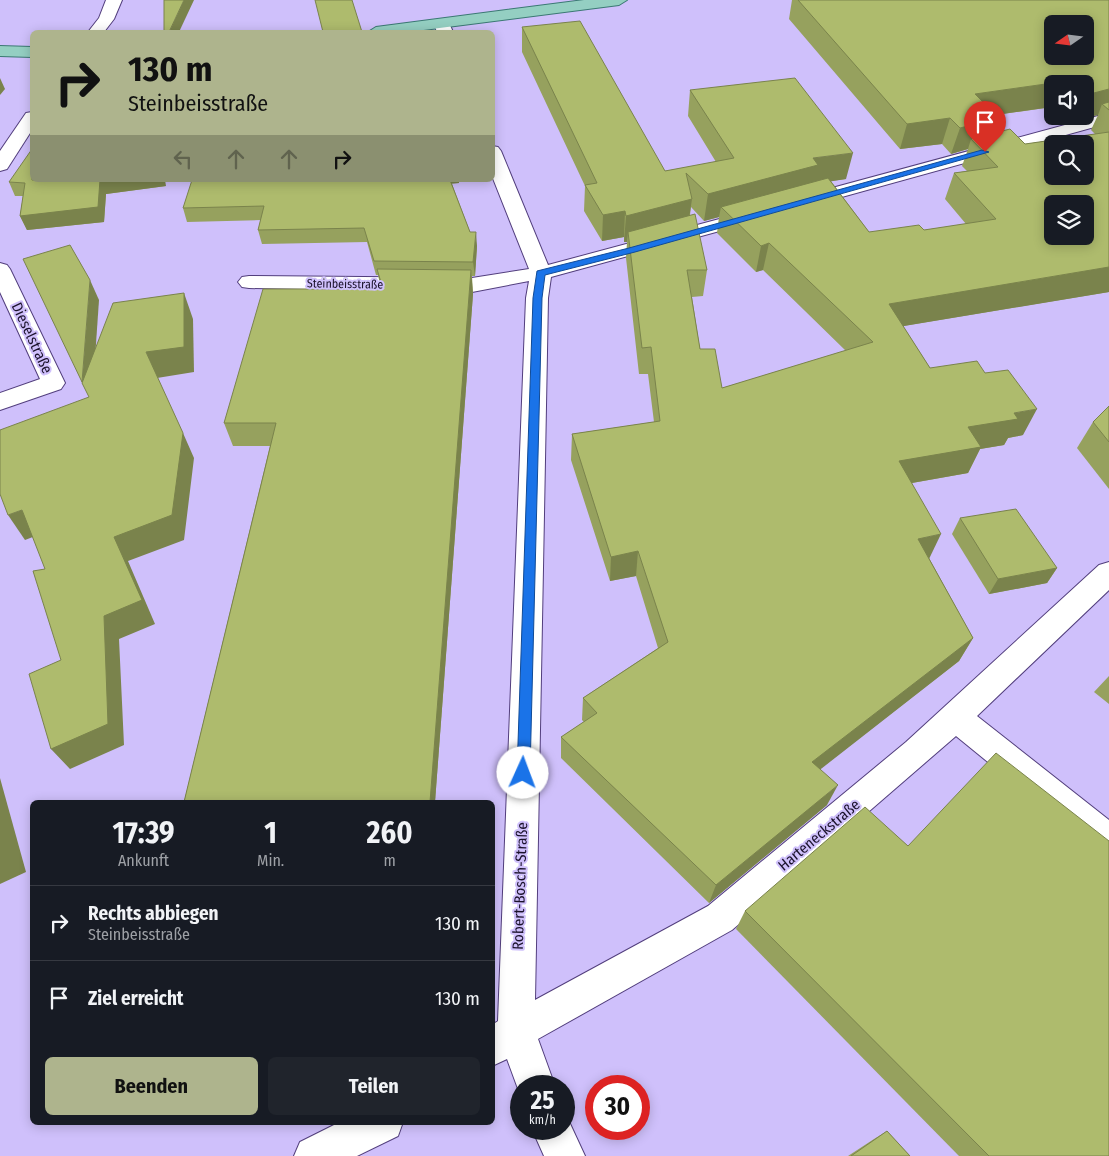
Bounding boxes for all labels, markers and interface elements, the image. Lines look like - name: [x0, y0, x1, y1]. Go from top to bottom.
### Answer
- north arrow: [1044, 15, 1094, 65]
- map controls: [1044, 15, 1094, 245]
- text: 130 m: [128, 48, 212, 90]
- icon: right: [45, 50, 110, 115]
- button: sound: [1044, 75, 1094, 125]
- text: Steinbeisstraße: [128, 90, 268, 117]
- pin: [964, 101, 1006, 152]
- icon: arrive: [971, 108, 999, 136]
- button: search: [1044, 135, 1094, 185]
- icon: left: [169, 145, 197, 173]
- icon: ahead: [222, 145, 250, 173]
- icon: ahead: [275, 145, 303, 173]
- icon: right: [328, 145, 356, 173]
- button: layers: [1044, 195, 1094, 245]
- street label: Steinbeisstraße: [307, 276, 383, 292]
- street label: Dieselstraße: [8, 300, 56, 376]
- position arrow: [496, 746, 548, 798]
- street label: Harteneckstraße: [774, 796, 864, 874]
- text: 17:39: [112, 815, 175, 851]
- text: 1: [264, 815, 277, 851]
- text: 260: [367, 815, 413, 851]
- street label: Robert-Bosch-Straße: [509, 822, 531, 950]
- text: Ankunft: [118, 851, 169, 870]
- text: Min.: [257, 851, 284, 870]
- text: m: [383, 851, 396, 870]
- text: Rechts abbiegen: [88, 902, 218, 925]
- icon: right: [45, 909, 73, 937]
- text: 130 m: [435, 912, 480, 935]
- text: Steinbeisstraße: [88, 925, 190, 944]
- icon: arrive: [45, 984, 73, 1012]
- text: Ziel erreicht: [88, 987, 184, 1010]
- text: 130 m: [435, 987, 480, 1010]
- button: Beenden: [45, 1057, 258, 1115]
- button: Teilen: [268, 1057, 480, 1115]
- speed limit sign: 30: [585, 1075, 650, 1140]
- text: 25: [531, 1086, 554, 1116]
- text: km/h: [529, 1113, 556, 1127]

